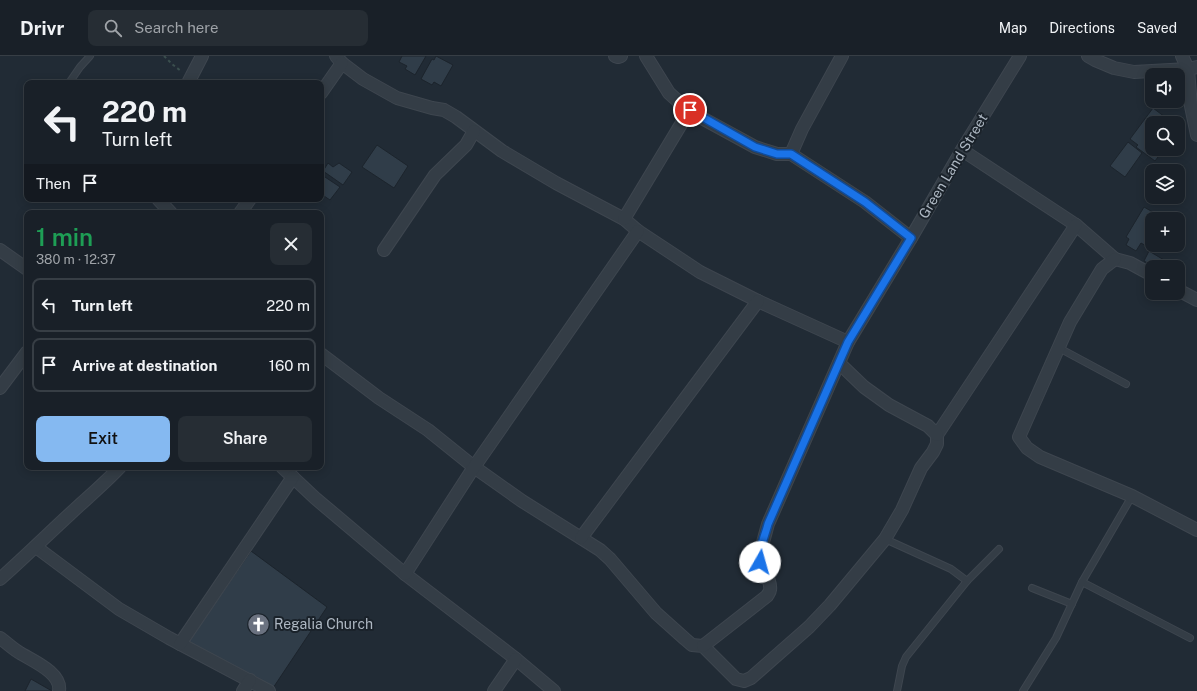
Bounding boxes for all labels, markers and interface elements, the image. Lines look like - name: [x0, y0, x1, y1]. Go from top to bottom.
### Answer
- search box: [88, 10, 368, 46]
- text: Drivr: [20, 17, 64, 39]
- icon: search: [102, 17, 124, 39]
- text: Search here: [134, 19, 219, 36]
- text: Map: [999, 20, 1027, 36]
- text: Directions: [1049, 20, 1115, 36]
- text: Saved: [1137, 20, 1177, 36]
- map controls: [1145, 68, 1185, 300]
- button: sound: [1145, 68, 1185, 108]
- pin: [673, 93, 707, 127]
- text: 220 m: [102, 95, 187, 128]
- icon: left: [36, 96, 88, 148]
- icon: arrive: [679, 99, 701, 121]
- street label: Green Land Street: [915, 111, 991, 221]
- button: search: [1145, 116, 1185, 156]
- text: Turn left: [102, 129, 172, 150]
- button: layers: [1145, 164, 1185, 204]
- icon: arrive: [79, 172, 101, 194]
- text: Then: [36, 175, 71, 192]
- button: +: [1145, 212, 1185, 252]
- text: 1 min: [36, 223, 93, 251]
- button: close: [270, 223, 312, 265]
- text: 380 m · 12:37: [36, 252, 116, 267]
- button: −: [1145, 260, 1185, 300]
- icon: left: [38, 294, 60, 316]
- text: Turn left: [72, 297, 133, 314]
- text: 220 m: [266, 297, 310, 314]
- icon: arrive: [38, 354, 60, 376]
- text: Arrive at destination: [72, 357, 217, 374]
- text: 160 m: [269, 357, 310, 374]
- button: Exit: [36, 416, 170, 462]
- button: Share: [178, 416, 312, 462]
- position arrow: [739, 541, 781, 583]
- church icon: Regalia Church: [245, 611, 271, 637]
- place label: Regalia Church: [274, 616, 373, 632]

